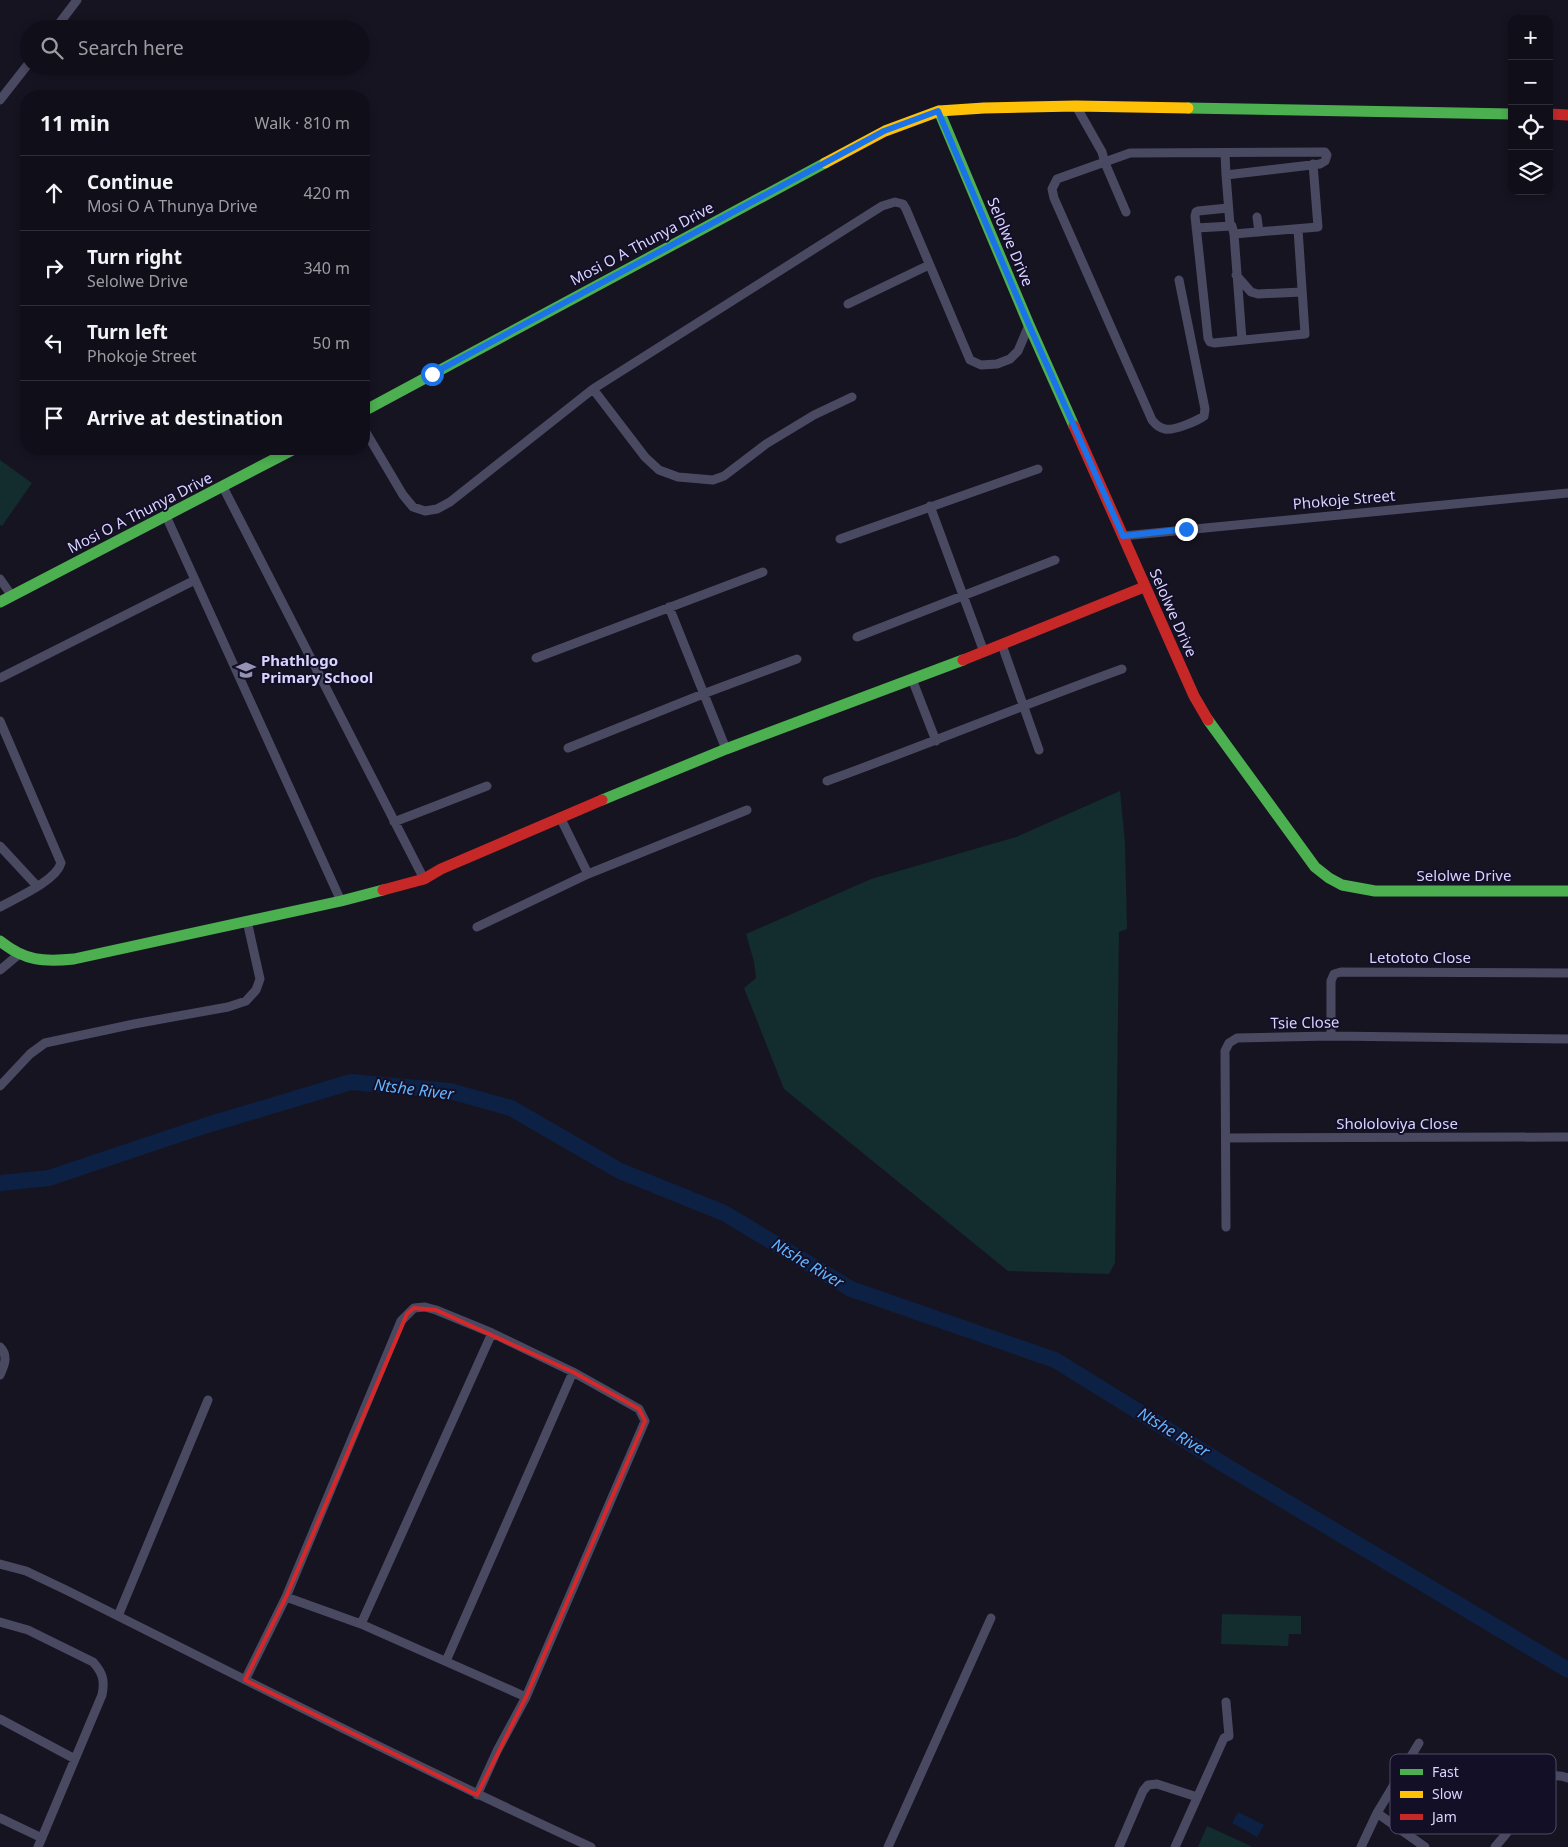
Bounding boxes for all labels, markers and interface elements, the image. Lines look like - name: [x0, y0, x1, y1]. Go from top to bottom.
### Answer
- map controls: [1508, 15, 1553, 195]
- button: +: [1508, 15, 1553, 60]
- search box: [20, 20, 370, 75]
- icon: search: [38, 34, 66, 62]
- text: Search here: [78, 35, 184, 61]
- button: −: [1508, 60, 1553, 105]
- button: locate: [1508, 105, 1553, 150]
- text: 11 min: [40, 109, 110, 137]
- text: Walk · 810 m: [255, 112, 350, 134]
- button: layers: [1508, 150, 1553, 195]
- text: Continue: [87, 169, 173, 195]
- icon: ahead: [40, 179, 68, 207]
- text: 420 m: [303, 182, 350, 204]
- street label: Selolwe Drive: [983, 194, 1039, 289]
- text: Mosi O A Thunya Drive: [87, 195, 258, 217]
- street label: Mosi O A Thunya Drive: [566, 197, 717, 289]
- text: Turn right: [87, 244, 182, 270]
- icon: right: [40, 254, 68, 282]
- text: 340 m: [303, 257, 350, 279]
- text: Selolwe Drive: [87, 270, 188, 292]
- text: Turn left: [87, 319, 168, 345]
- icon: left: [40, 329, 68, 357]
- text: 50 m: [313, 332, 350, 354]
- text: Phokoje Street: [87, 345, 196, 367]
- route start: [421, 363, 444, 386]
- icon: arrive: [40, 404, 68, 432]
- text: Arrive at destination: [87, 405, 283, 431]
- street label: Mosi O A Thunya Drive: [64, 467, 215, 557]
- street label: Phokoje Street: [1292, 485, 1396, 513]
- route end: [1175, 518, 1198, 541]
- street label: Selolwe Drive: [1146, 565, 1202, 660]
- place label: Phathlogo Primary School: [261, 650, 373, 687]
- school or university icon: Phathlogo Primary School: [235, 659, 257, 681]
- street label: Selolwe Drive: [1417, 865, 1511, 885]
- street label: Letototo Close: [1369, 947, 1471, 967]
- street label: Tsie Close: [1270, 1011, 1340, 1033]
- water label: Ntshe River: [373, 1073, 456, 1105]
- street label: Shololoviya Close: [1336, 1113, 1458, 1133]
- water label: Ntshe River: [768, 1233, 849, 1293]
- water label: Ntshe River: [1134, 1402, 1215, 1462]
- legend: [1390, 1754, 1556, 1834]
- text: Fast: [1432, 1762, 1459, 1781]
- text: Slow: [1432, 1784, 1463, 1803]
- text: Jam: [1430, 1807, 1457, 1826]

